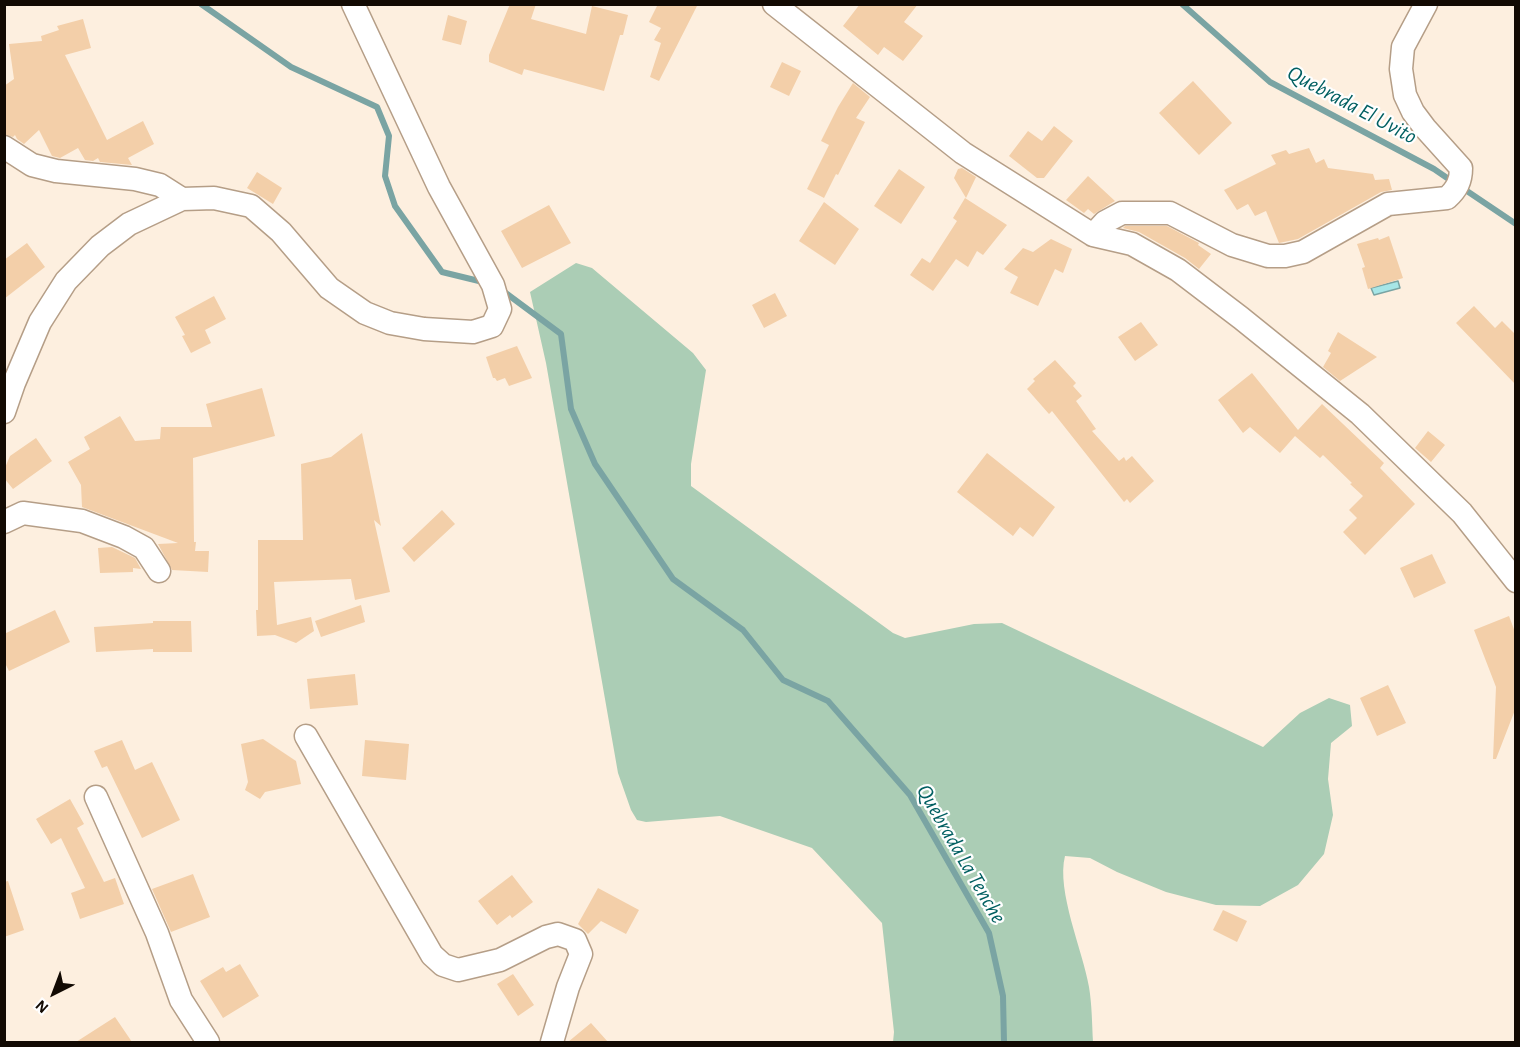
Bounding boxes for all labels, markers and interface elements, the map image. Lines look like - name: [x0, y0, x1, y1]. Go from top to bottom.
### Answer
- water label: Quebrada El Uvito: [1283, 60, 1421, 150]
- water label: Quebrada La Tenche: [911, 780, 1011, 928]
- north arrow: [24, 963, 84, 1023]
- text: N: [32, 997, 51, 1016]

